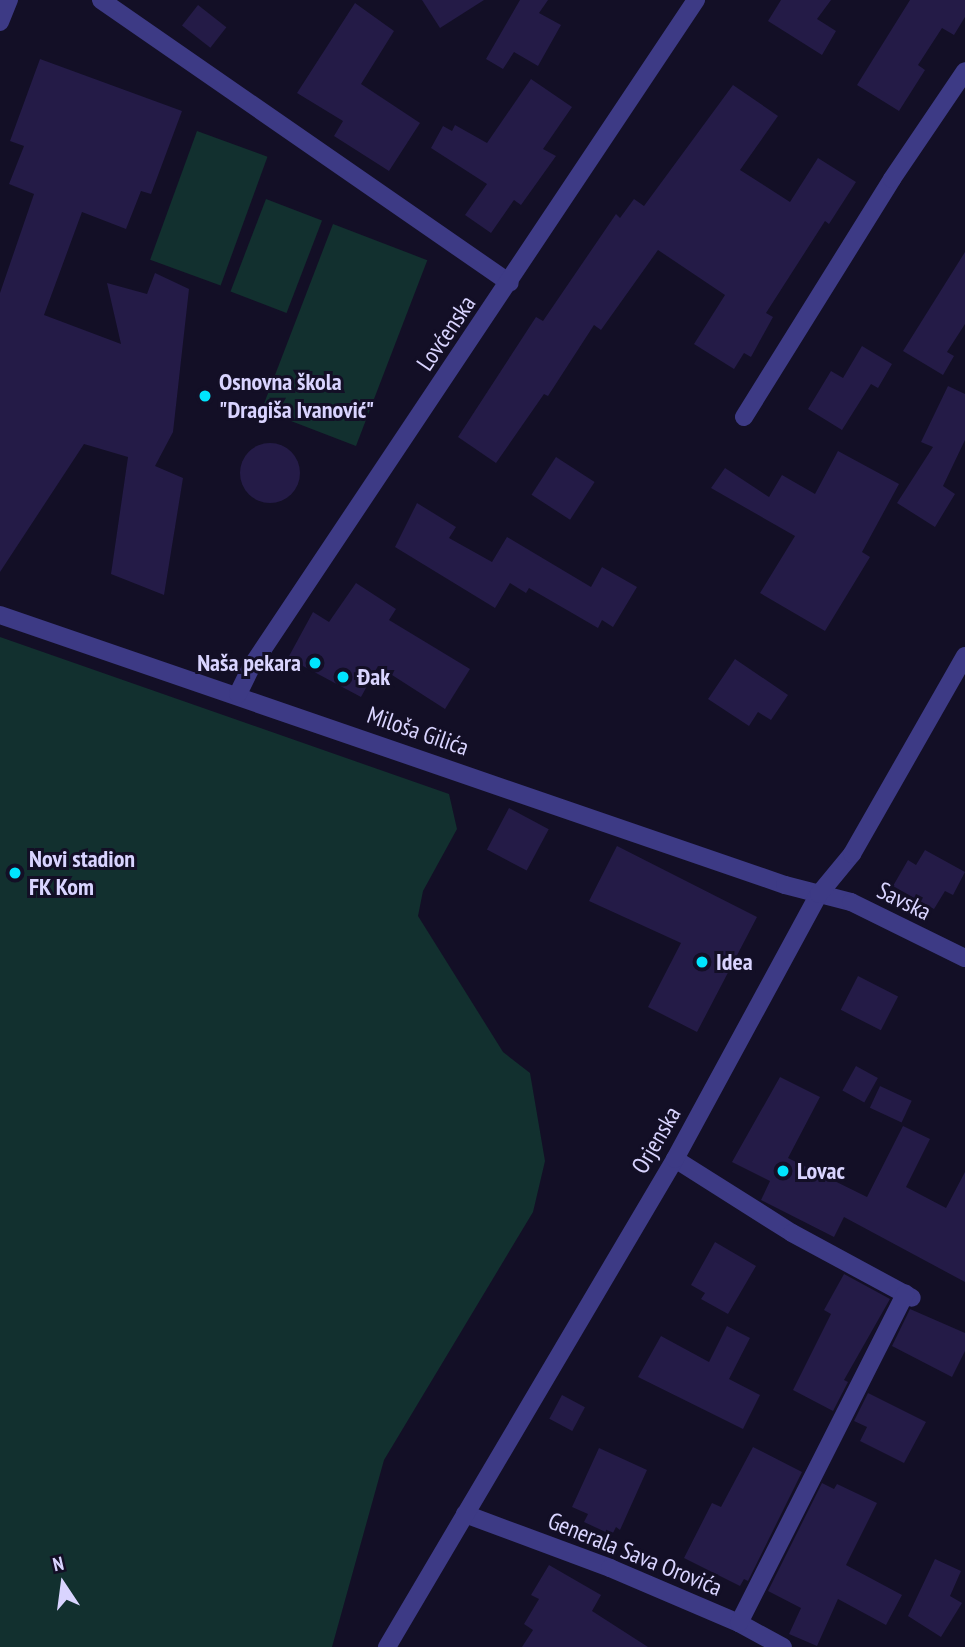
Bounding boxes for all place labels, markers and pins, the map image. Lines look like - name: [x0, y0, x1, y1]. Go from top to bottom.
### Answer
- place label: Osnovna škola "Dragiša Ivanović": [219, 368, 374, 424]
- marker: Osnovna škola "Dragiša Ivanović": [197, 388, 213, 404]
- place label: Naša pekara: [197, 649, 301, 677]
- marker: Naša pekara: [307, 655, 323, 671]
- place label: Đak: [357, 663, 390, 691]
- marker: Đak: [335, 669, 351, 685]
- place label: Novi stadion FK Kom: [29, 845, 135, 901]
- marker: Novi stadion FK Kom: [7, 865, 23, 881]
- place label: Idea: [716, 948, 753, 976]
- marker: Idea: [694, 954, 710, 970]
- place label: Lovac: [797, 1157, 845, 1185]
- marker: Lovac: [775, 1163, 791, 1179]

